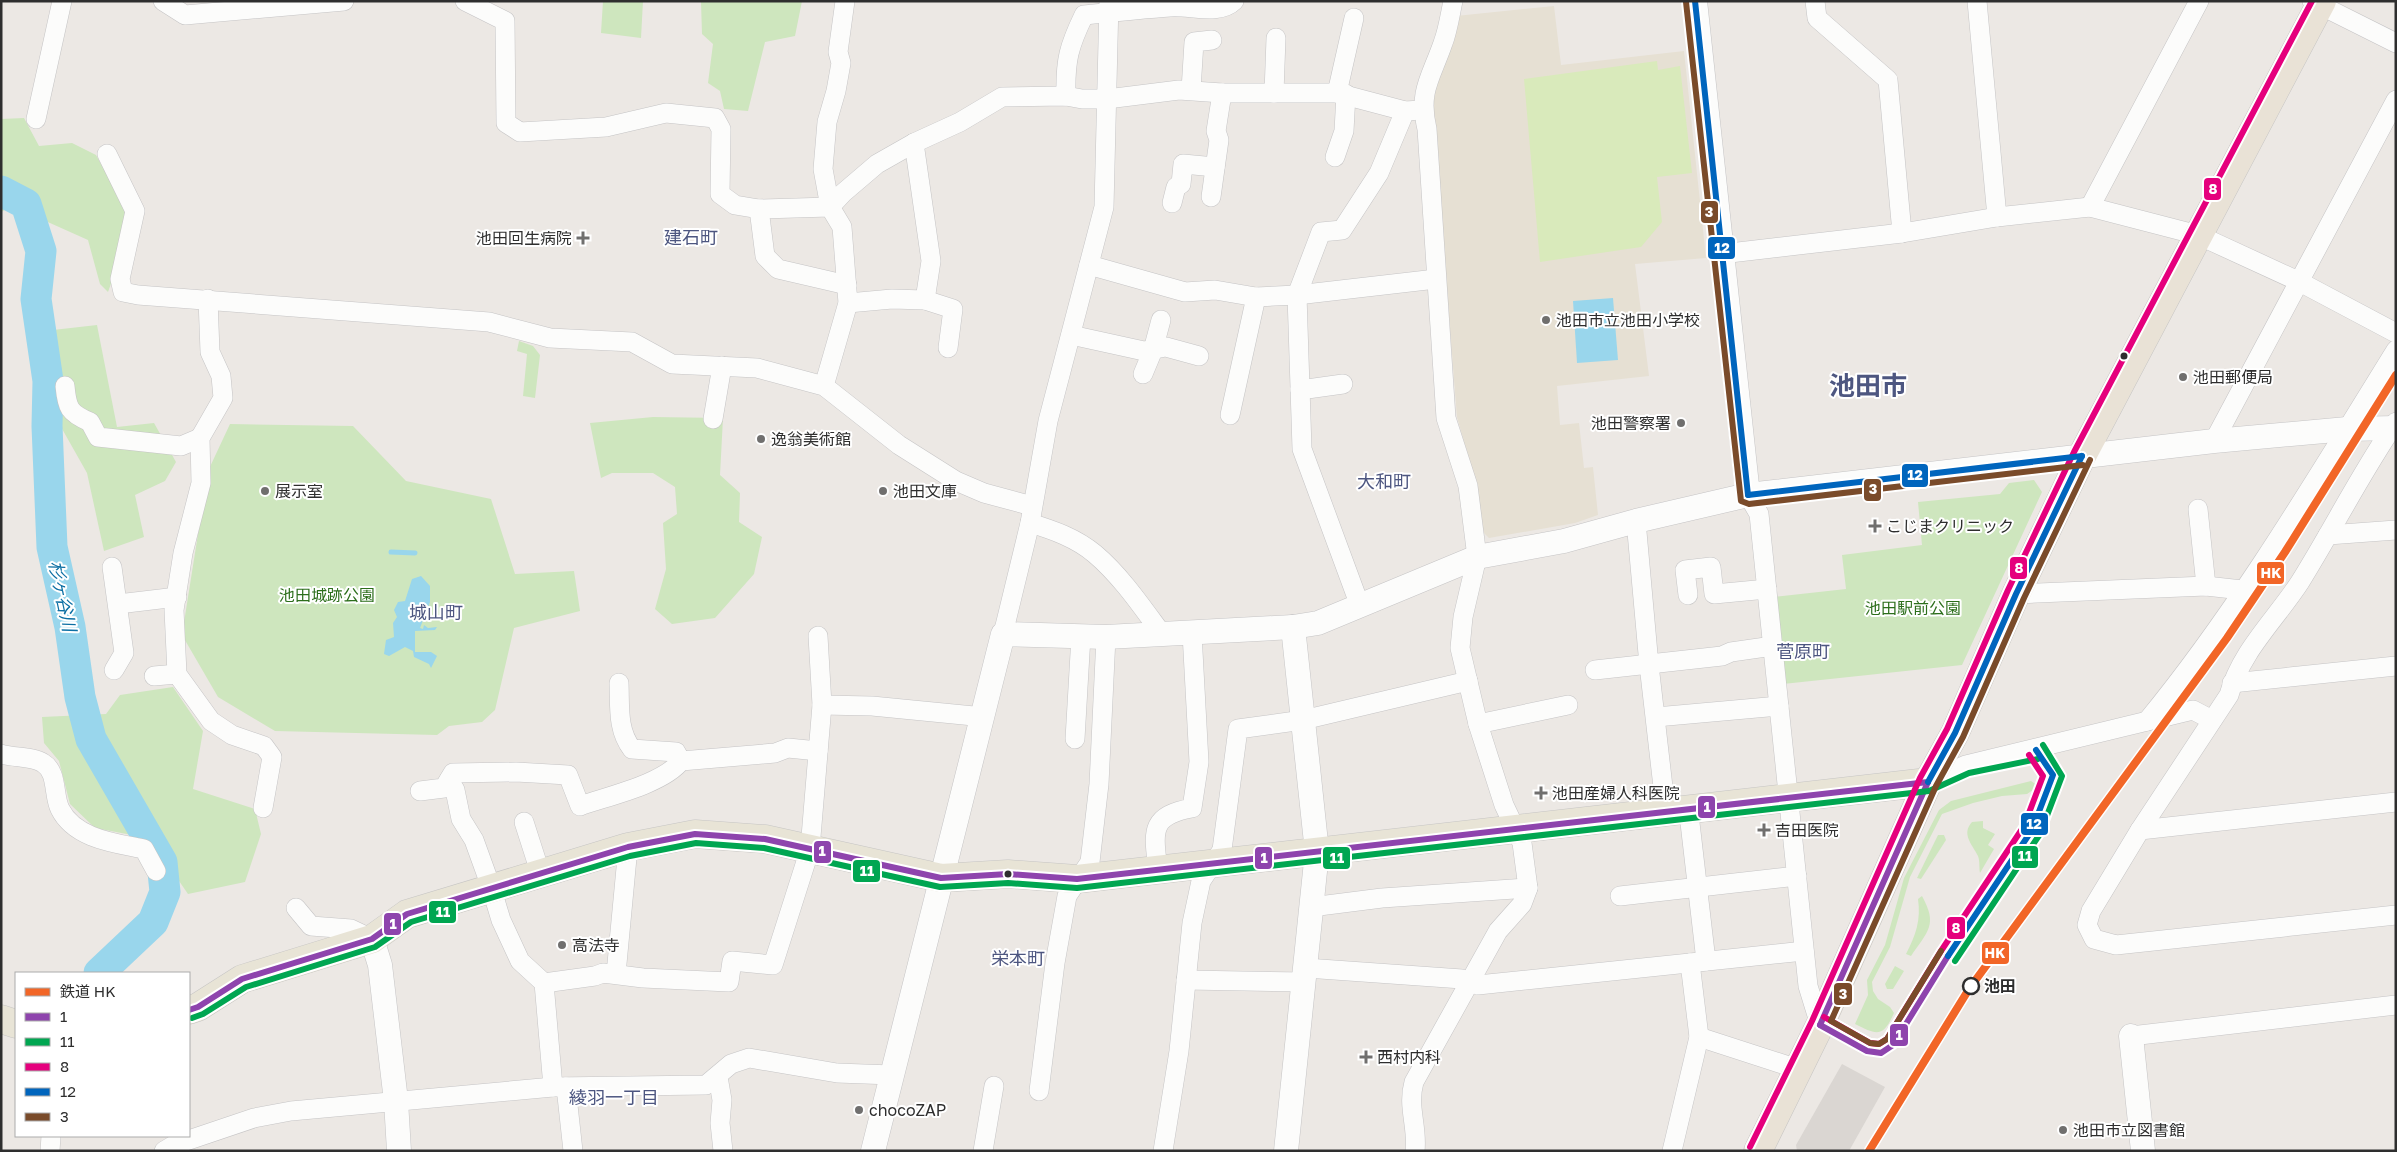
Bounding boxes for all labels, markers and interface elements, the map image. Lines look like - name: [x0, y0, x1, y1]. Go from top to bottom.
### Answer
- line badge: 8: [2203, 177, 2222, 201]
- text: 8: [2209, 180, 2218, 197]
- line badge: 3: [1700, 200, 1719, 224]
- text: 3: [1705, 203, 1713, 220]
- district label: 建石町: [664, 226, 718, 248]
- place label: 池田回生病院: [476, 228, 572, 248]
- marker: 池田回生病院: [576, 231, 590, 245]
- line badge: 12: [1707, 236, 1736, 260]
- text: 12: [1714, 239, 1730, 256]
- place label: 池田市立池田小学校: [1556, 310, 1700, 330]
- marker: 池田市立池田小学校: [1540, 314, 1552, 326]
- unlabelled marker: [2119, 351, 2129, 361]
- place label: 池田郵便局: [2193, 367, 2273, 387]
- district label: 池田市: [1829, 370, 1907, 401]
- marker: 池田郵便局: [2177, 371, 2189, 383]
- place label: 池田警察署: [1591, 413, 1671, 433]
- marker: 池田警察署: [1675, 417, 1687, 429]
- place label: 逸翁美術館: [771, 429, 851, 449]
- marker: 逸翁美術館: [755, 433, 767, 445]
- line badge: 12: [1901, 463, 1929, 488]
- text: 12: [1907, 466, 1923, 483]
- district label: 大和町: [1357, 470, 1411, 492]
- line badge: 3: [1863, 478, 1882, 502]
- text: 3: [1869, 480, 1877, 497]
- place label: 展示室: [275, 481, 323, 501]
- place label: 池田文庫: [893, 481, 957, 501]
- marker: 展示室: [259, 485, 271, 497]
- marker: 池田文庫: [877, 485, 889, 497]
- place label: こじまクリニック: [1886, 516, 2014, 536]
- marker: こじまクリニック: [1868, 519, 1882, 533]
- line badge: 8: [2009, 556, 2028, 580]
- water label: 杉ヶ谷川: [45, 558, 82, 635]
- text: 8: [2015, 559, 2024, 576]
- line badge: HK: [2256, 561, 2285, 585]
- text: HK: [2261, 564, 2281, 581]
- park label: 池田城跡公園: [279, 585, 375, 605]
- park label: 池田駅前公園: [1865, 598, 1961, 618]
- district label: 城山町: [409, 601, 463, 623]
- district label: 菅原町: [1776, 640, 1830, 662]
- place label: 池田産婦人科医院: [1552, 783, 1680, 803]
- marker: 池田産婦人科医院: [1534, 786, 1548, 800]
- line badge: 1: [1697, 795, 1716, 819]
- text: 1: [1703, 798, 1711, 815]
- line badge: 12: [2020, 812, 2049, 836]
- text: 12: [2026, 815, 2042, 832]
- place label: 吉田医院: [1775, 820, 1839, 840]
- marker: 吉田医院: [1757, 823, 1771, 837]
- line badge: 1: [813, 840, 832, 864]
- text: 1: [818, 842, 826, 859]
- line badge: 11: [2011, 845, 2039, 869]
- line badge: 1: [1254, 846, 1273, 870]
- line badge: 11: [1322, 846, 1351, 870]
- text: 11: [2018, 847, 2032, 864]
- text: 1: [1260, 849, 1268, 866]
- text: 11: [1330, 849, 1344, 866]
- line badge: 11: [852, 859, 881, 883]
- text: 11: [860, 862, 874, 879]
- unlabelled marker: [1003, 869, 1013, 879]
- line badge: 11: [428, 900, 457, 924]
- text: 11: [436, 903, 450, 920]
- line badge: 1: [383, 912, 402, 936]
- text: 1: [389, 915, 397, 932]
- line badge: 8: [1946, 916, 1966, 940]
- text: 8: [1952, 919, 1961, 936]
- place label: 高法寺: [572, 935, 620, 955]
- marker: 高法寺: [556, 939, 568, 951]
- line badge: HK: [1981, 941, 2010, 965]
- text: HK: [1985, 944, 2005, 961]
- district label: 栄本町: [991, 947, 1045, 969]
- legend: [15, 972, 190, 1137]
- place label: 池田: [1984, 976, 2016, 996]
- marker: 池田: [1962, 977, 1980, 995]
- text: 鉄道 HK: [60, 982, 116, 1000]
- line badge: 3: [1833, 982, 1853, 1006]
- text: 3: [1839, 985, 1847, 1002]
- text: 1: [60, 1007, 67, 1025]
- line badge: 1: [1889, 1023, 1909, 1047]
- text: 1: [1895, 1026, 1903, 1043]
- text: 11: [60, 1032, 75, 1050]
- place label: 西村内科: [1377, 1047, 1441, 1067]
- marker: 西村内科: [1359, 1050, 1373, 1064]
- text: 8: [60, 1057, 69, 1075]
- text: 12: [60, 1082, 76, 1100]
- district label: 綾羽一丁目: [569, 1086, 659, 1108]
- place label: chocoZAP: [869, 1100, 946, 1120]
- marker: chocoZAP: [853, 1104, 865, 1116]
- text: 3: [60, 1107, 69, 1125]
- place label: 池田市立図書館: [2073, 1120, 2185, 1140]
- marker: 池田市立図書館: [2057, 1124, 2069, 1136]

